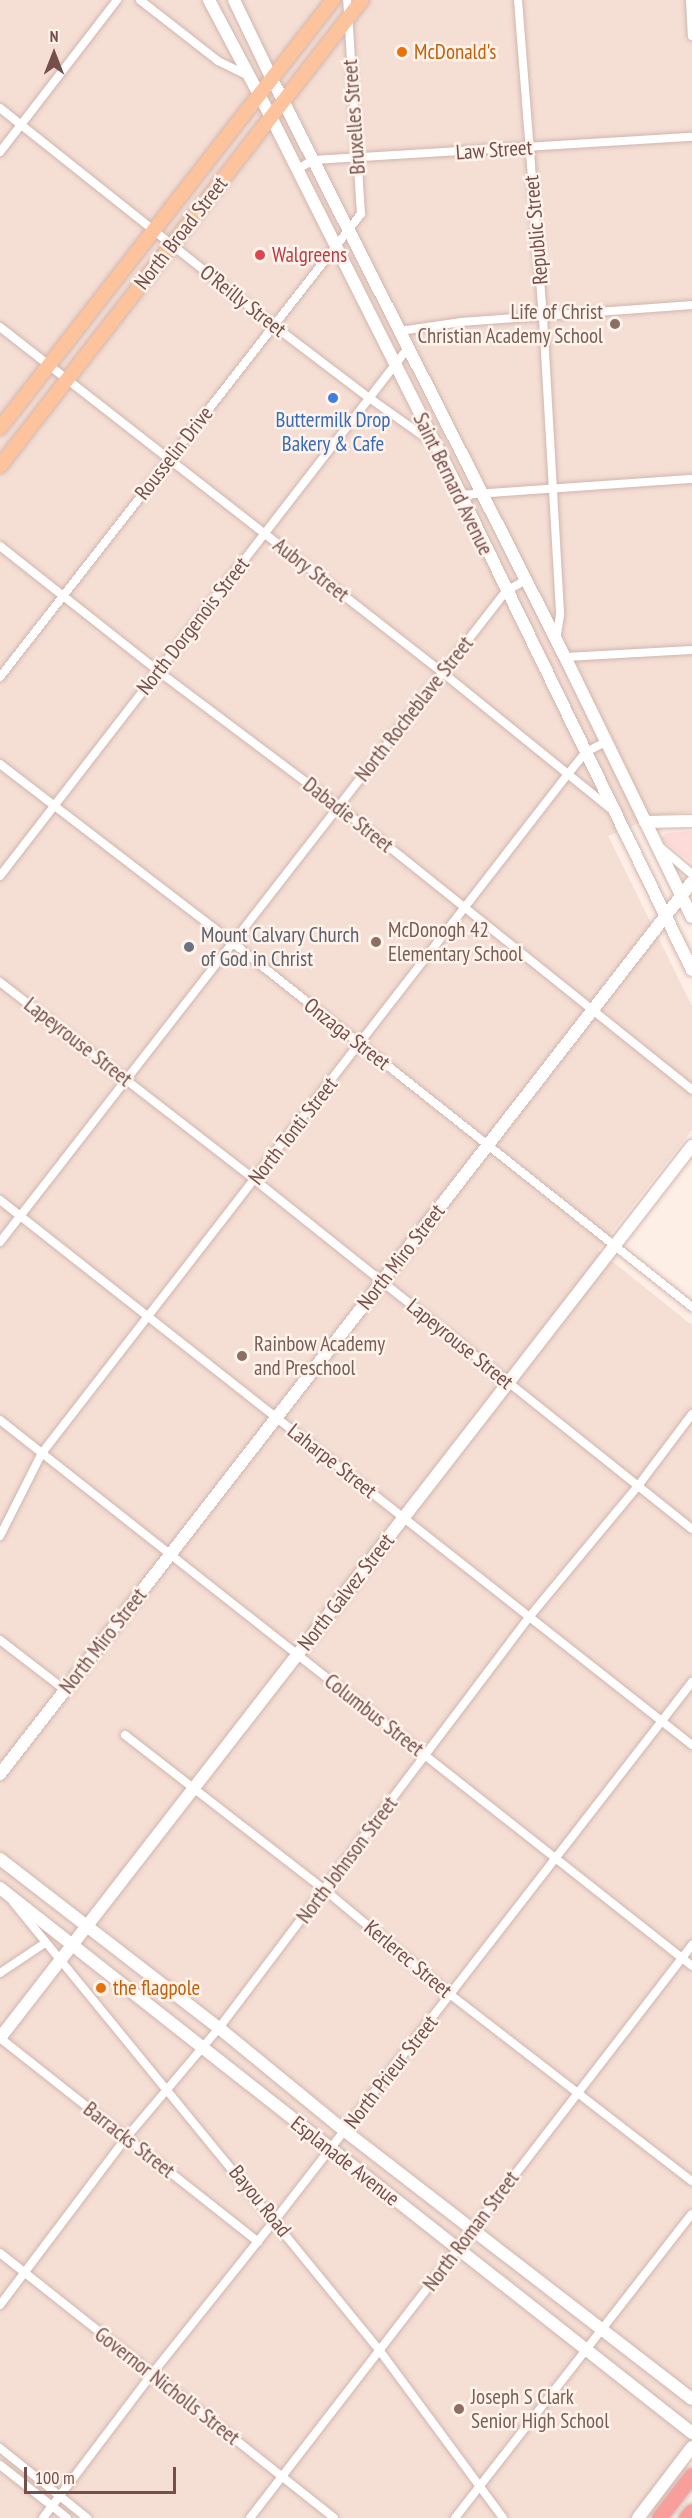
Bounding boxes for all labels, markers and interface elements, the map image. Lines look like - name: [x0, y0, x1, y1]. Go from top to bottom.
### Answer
- north arrow: [24, 24, 84, 84]
- text: N: [50, 26, 58, 46]
- place label: McDonald's: [414, 39, 496, 65]
- marker: McDonald's: [395, 45, 409, 59]
- street label: Bruxelles Street: [337, 59, 371, 175]
- street label: Law Street: [455, 135, 533, 165]
- street label: North Broad Street: [129, 172, 233, 294]
- street label: Republic Street: [519, 174, 553, 286]
- place label: Walgreens: [272, 242, 347, 268]
- marker: Walgreens: [253, 248, 267, 262]
- street label: O'Reilly Street: [195, 259, 291, 343]
- place label: Life of Christ Christian Academy School: [416, 299, 603, 349]
- marker: Life of Christ Christian Academy School: [608, 317, 622, 331]
- marker: Buttermilk Drop Bakery & Cafe: [326, 391, 340, 405]
- street label: Rousselin Drive: [130, 401, 218, 505]
- place label: Buttermilk Drop Bakery & Cafe: [275, 407, 391, 457]
- street label: Saint Bernard Avenue: [408, 408, 498, 560]
- street label: Aubry Street: [268, 532, 354, 608]
- street label: North Dorgenois Street: [131, 552, 255, 700]
- street label: North Rocheblave Street: [350, 632, 478, 786]
- street label: Dabadie Street: [298, 772, 398, 858]
- place label: McDonogh 42 Elementary School: [388, 917, 523, 967]
- place label: Mount Calvary Church of God in Christ: [201, 922, 360, 972]
- marker: McDonogh 42 Elementary School: [369, 935, 383, 949]
- marker: Mount Calvary Church of God in Christ: [182, 940, 196, 954]
- street label: Lapeyrouse Street: [19, 992, 137, 1092]
- street label: Onzaga Street: [299, 993, 395, 1075]
- street label: North Tonti Street: [243, 1072, 343, 1190]
- street label: North Miro Street: [352, 1199, 450, 1315]
- street label: Lapeyrouse Street: [402, 1293, 518, 1395]
- place label: Rainbow Academy and Preschool: [254, 1331, 386, 1381]
- marker: Rainbow Academy and Preschool: [235, 1349, 249, 1363]
- street label: Laharpe Street: [282, 1418, 382, 1504]
- street label: North Galvez Street: [292, 1528, 400, 1656]
- street label: North Miro Street: [54, 1583, 152, 1699]
- street label: Columbus Street: [319, 1668, 429, 1762]
- street label: North Johnson Street: [291, 1792, 403, 1928]
- street label: Kerlerec Street: [359, 1915, 457, 2003]
- place label: the flagpole: [113, 1975, 200, 2001]
- marker: the flagpole: [94, 1981, 108, 1995]
- street label: North Prieur Street: [339, 2010, 443, 2134]
- street label: Barracks Street: [78, 2097, 180, 2183]
- street label: Esplanade Avenue: [285, 2111, 405, 2211]
- street label: Bayou Road: [224, 2160, 296, 2242]
- street label: North Roman Street: [418, 2166, 524, 2296]
- street label: Governor Nicholls Street: [90, 2322, 244, 2450]
- place label: Joseph S Clark Senior High School: [471, 2384, 609, 2434]
- marker: Joseph S Clark Senior High School: [452, 2402, 466, 2416]
- scale bar: [27, 2455, 178, 2493]
- text: 100 m: [35, 2466, 75, 2489]

